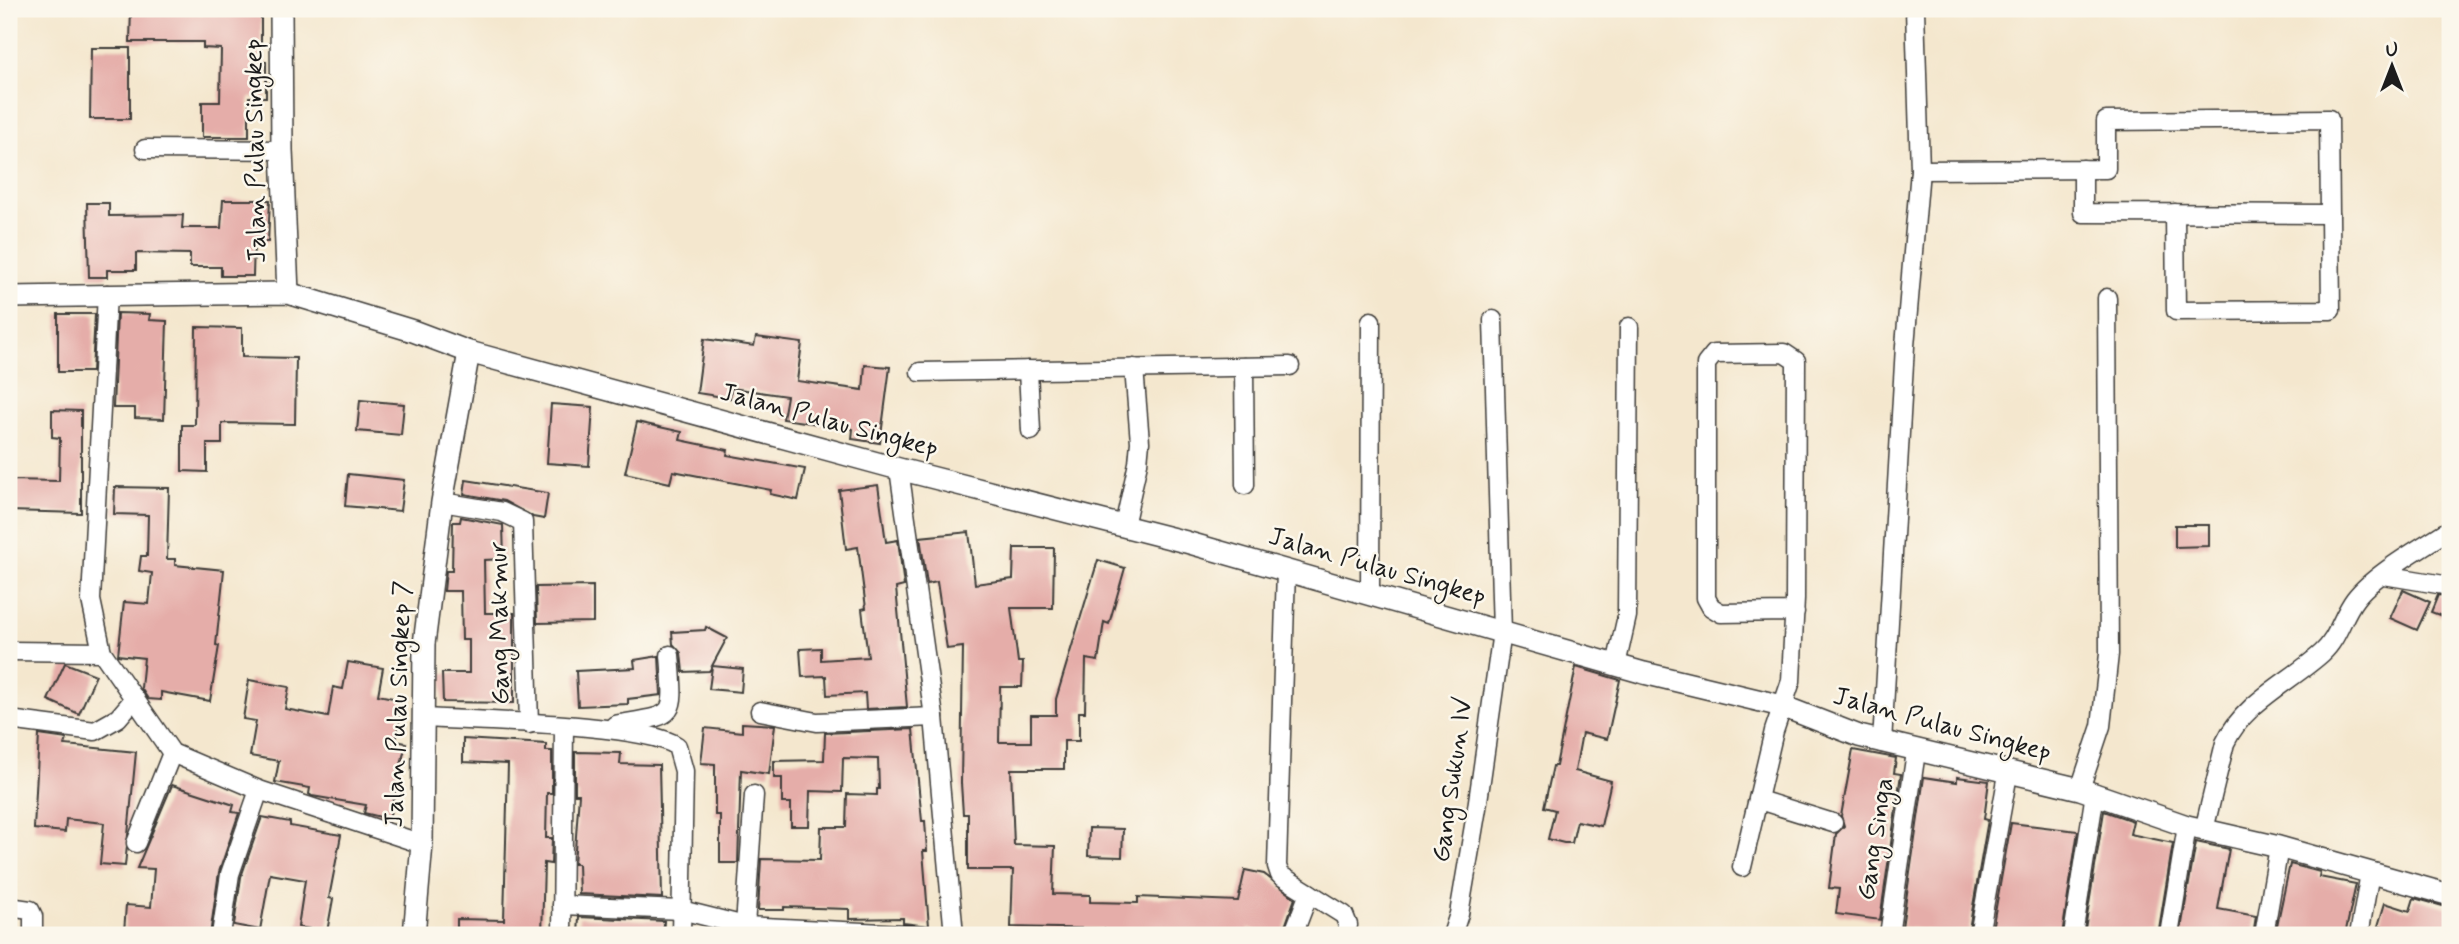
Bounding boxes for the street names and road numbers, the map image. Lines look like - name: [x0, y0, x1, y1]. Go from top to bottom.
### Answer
- street label: Jalan Pulau Singkep: [237, 38, 277, 264]
- street label: Jalan Pulau Singkep: [716, 376, 942, 468]
- street label: Jalan Pulau Singkep: [1264, 520, 1490, 616]
- street label: Gang Makmur: [482, 541, 520, 705]
- street label: Jalan Pulau Singkep 7: [378, 580, 422, 828]
- street label: Jalan Pulau Singkep: [1829, 680, 2055, 772]
- street label: Gang Sukun IV: [1425, 695, 1483, 865]
- street label: Gang Singa: [1850, 775, 1904, 903]

